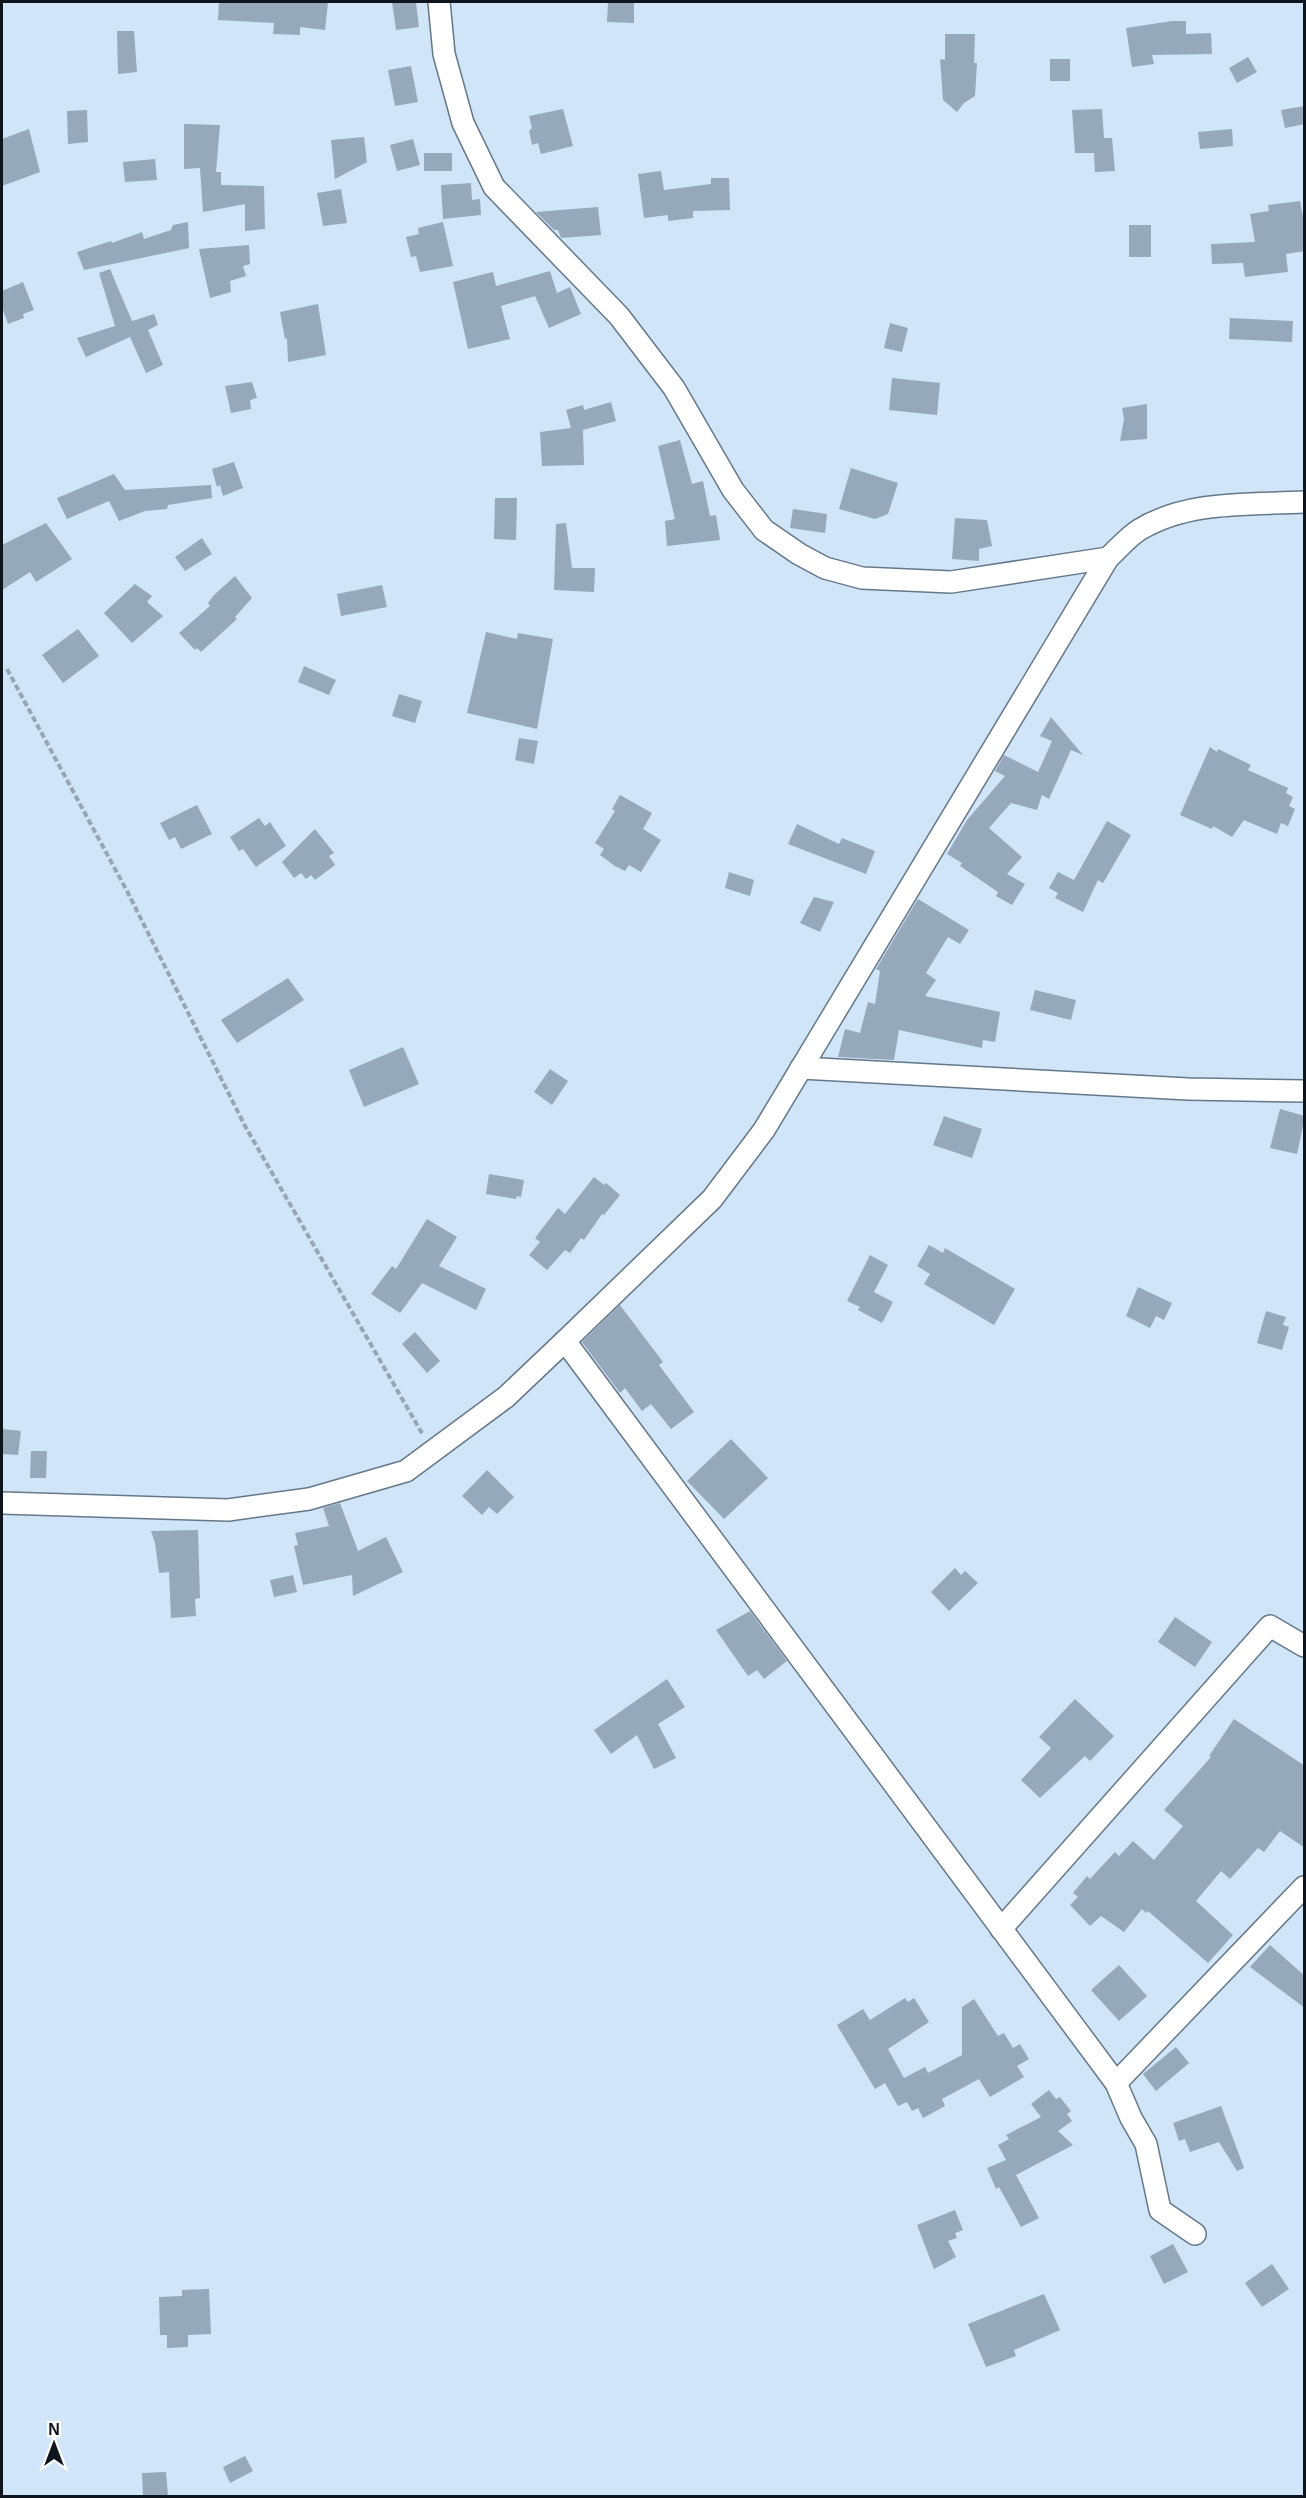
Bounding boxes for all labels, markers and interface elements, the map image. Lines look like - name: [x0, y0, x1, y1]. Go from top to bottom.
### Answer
- north arrow: [24, 2414, 84, 2474]
- text: N: [48, 2421, 60, 2438]

